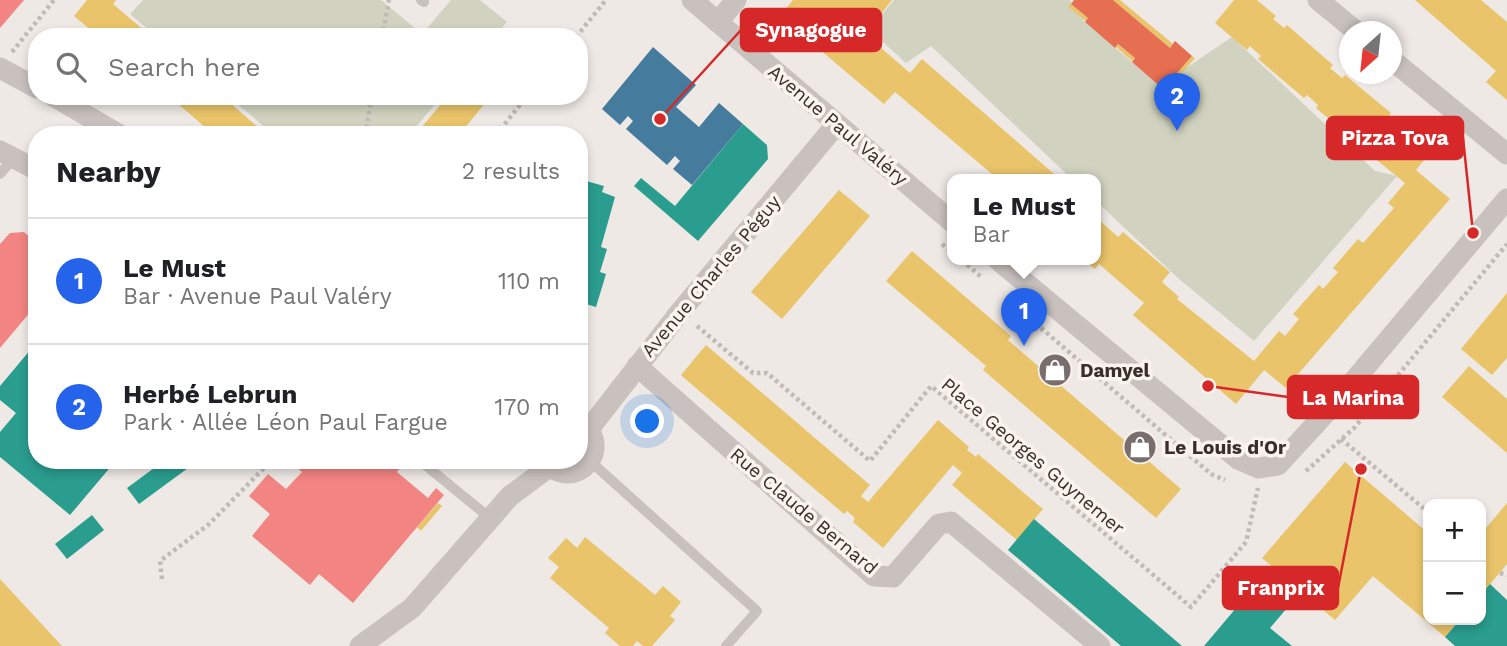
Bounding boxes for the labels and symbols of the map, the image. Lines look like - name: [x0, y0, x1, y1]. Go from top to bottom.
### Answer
- callout: Synagogue: [741, 9, 881, 51]
- text: Synagogue: [755, 17, 867, 42]
- north arrow: [1339, 21, 1402, 84]
- street label: Avenue Paul Valéry: [764, 60, 913, 190]
- pin: 2: [1154, 73, 1200, 131]
- callout: Pizza Tova: [1327, 117, 1463, 159]
- text: Pizza Tova: [1341, 125, 1449, 150]
- street label: Avenue Charles Péguy: [637, 190, 786, 362]
- pin: 1: [1001, 288, 1047, 346]
- shop icon: Damyel: [1036, 351, 1074, 389]
- place label: Damyel: [1080, 359, 1151, 382]
- street label: Place Georges Guynemer: [937, 373, 1129, 540]
- callout: La Marina: [1288, 376, 1418, 418]
- text: La Marina: [1302, 385, 1405, 410]
- your location: [630, 404, 664, 438]
- shop icon: Le Louis d'Or: [1121, 428, 1159, 466]
- place label: Le Louis d'Or: [1164, 436, 1287, 459]
- street label: Rue Claude Bernard: [726, 443, 882, 579]
- callout: Franprix: [1223, 567, 1338, 609]
- text: Franprix: [1237, 575, 1325, 600]

